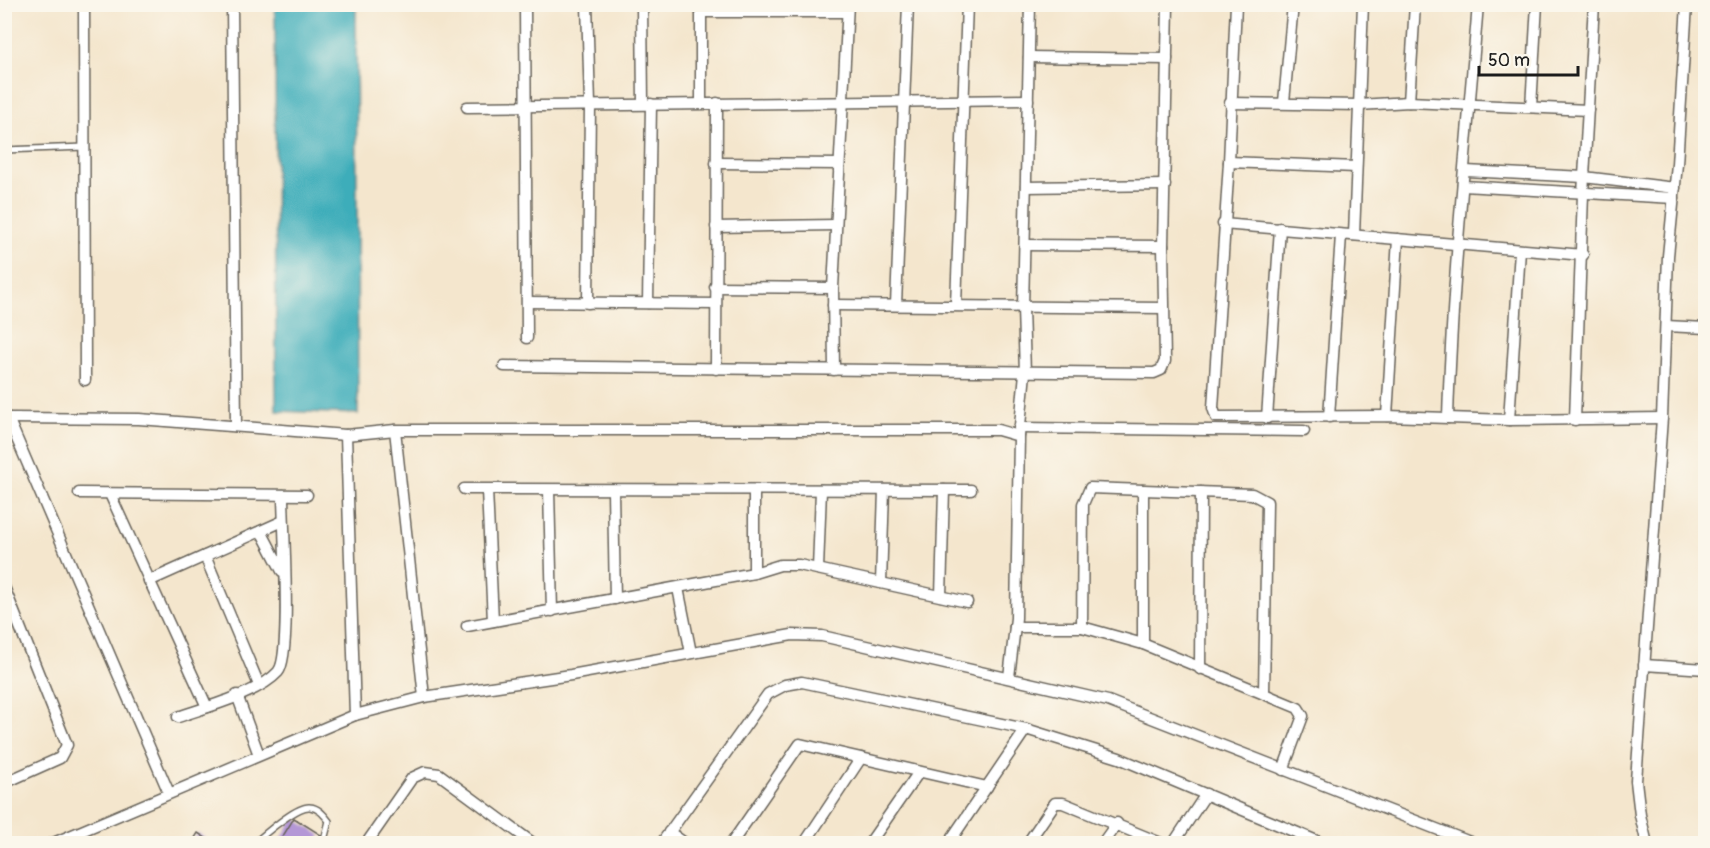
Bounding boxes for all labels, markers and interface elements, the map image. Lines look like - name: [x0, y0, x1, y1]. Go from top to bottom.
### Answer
- scale bar: [1479, 39, 1578, 77]
- text: 50 m: [1488, 49, 1530, 72]

